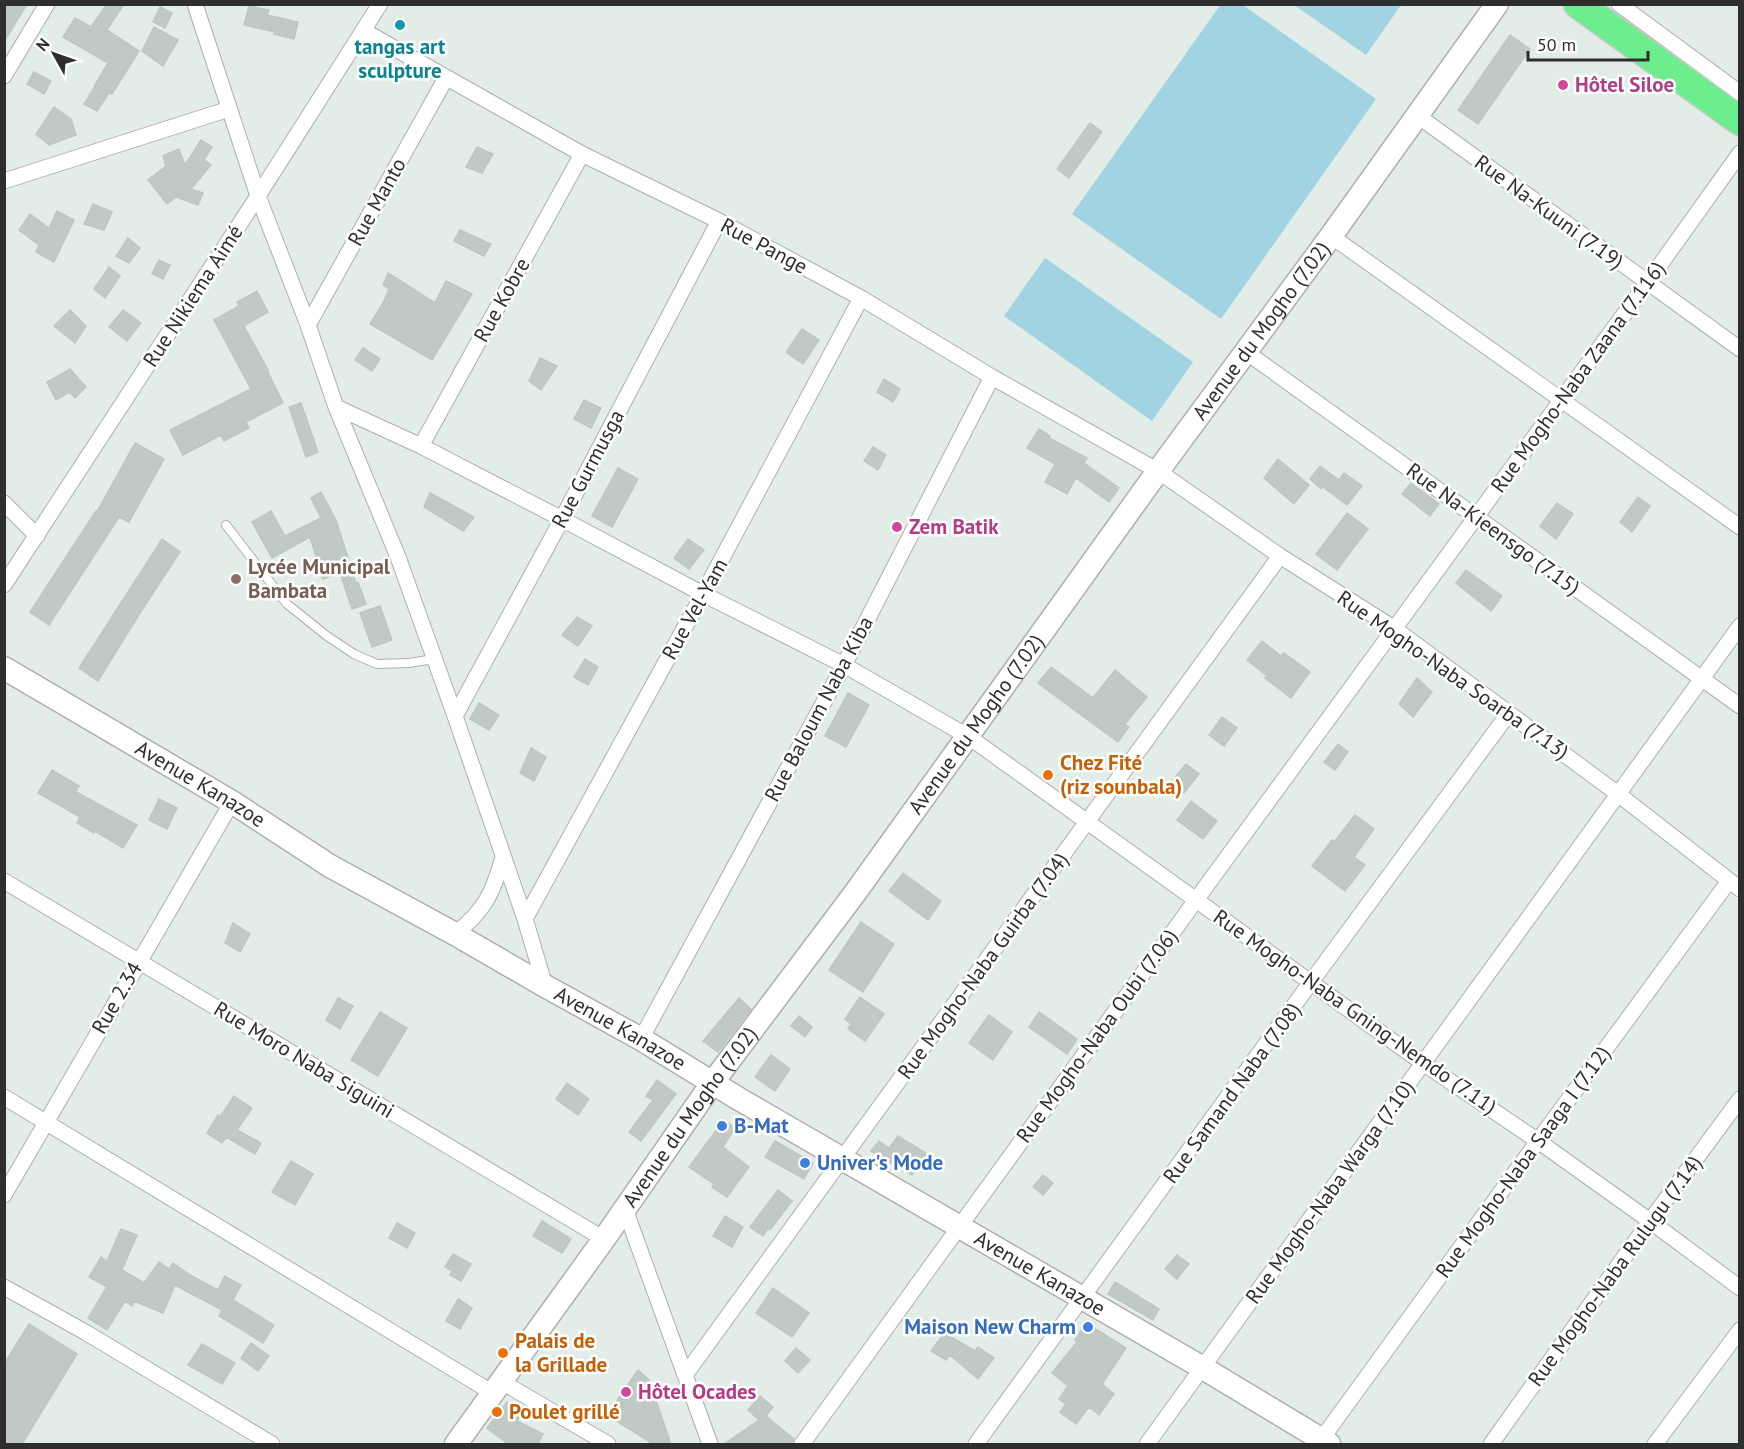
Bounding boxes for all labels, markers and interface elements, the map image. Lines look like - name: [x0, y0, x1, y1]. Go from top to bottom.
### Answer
- marker: tangas art sculpture: [393, 18, 407, 32]
- north arrow: [24, 24, 84, 84]
- scale bar: [1528, 24, 1648, 62]
- place label: tangas art sculpture: [355, 33, 446, 84]
- text: 50 m: [1537, 33, 1576, 56]
- text: N: [31, 34, 54, 55]
- place label: Hôtel Siloe: [1575, 71, 1674, 98]
- marker: Hôtel Siloe: [1556, 78, 1570, 92]
- street label: Rue Na-Kuuni (7.19): [1469, 148, 1629, 275]
- street label: Rue Manto: [341, 153, 412, 251]
- street label: Rue Pange: [716, 211, 812, 280]
- street label: Rue Nikiema Aimé: [137, 220, 249, 372]
- street label: Avenue du Mogho (7.02): [1186, 236, 1336, 425]
- street label: Rue Kobre: [467, 253, 536, 347]
- street label: Rue Mogho-Naba Zaana (7.116): [1484, 256, 1671, 498]
- street label: Rue Gurmusga: [545, 405, 630, 533]
- street label: Rue Na-Kieensgo (7.15): [1401, 456, 1585, 601]
- place label: Zem Batik: [909, 513, 999, 540]
- marker: Zem Batik: [890, 520, 904, 534]
- place label: Lycée Municipal Bambata: [248, 553, 391, 604]
- street label: Rue Vel-Yam: [656, 553, 733, 664]
- marker: Lycée Municipal Bambata: [229, 572, 243, 586]
- street label: Rue Mogho-Naba Soarba (7.13): [1332, 584, 1574, 765]
- street label: Rue Baloum Naba Kiba: [758, 611, 879, 806]
- street label: Avenue du Mogho (7.02): [902, 629, 1049, 819]
- street label: Avenue Kanazoe: [131, 734, 271, 833]
- place label: Chez Fité (riz sounbala): [1060, 749, 1182, 800]
- marker: Chez Fité (riz sounbala): [1041, 768, 1055, 782]
- street label: Rue Mogho-Naba Guirba (7.04): [891, 847, 1074, 1084]
- street label: Rue Mogho-Naba Gning-Nemdo (7.11): [1208, 903, 1502, 1120]
- street label: Rue Mogho-Naba Oubi (7.06): [1010, 923, 1183, 1148]
- street label: Rue 2.34: [85, 957, 148, 1039]
- street label: Avenue Kanazoe: [550, 980, 691, 1076]
- street label: Rue Moro Naba Siguini: [209, 995, 399, 1124]
- street label: Rue Samand Naba (7.08): [1157, 997, 1306, 1189]
- street label: Avenue du Mogho (7.02): [616, 1021, 763, 1212]
- street label: Rue Mogho-Naba Saaga I (7.12): [1429, 1040, 1616, 1283]
- street label: Rue Mogho-Naba Warga (7.10): [1239, 1074, 1420, 1309]
- place label: B-Mat: [734, 1112, 789, 1139]
- marker: B-Mat: [715, 1119, 729, 1133]
- place label: Univer's Mode: [817, 1149, 943, 1176]
- street label: Rue Mogho-Naba Rulugu (7.14): [1522, 1150, 1707, 1391]
- marker: Univer's Mode: [798, 1156, 812, 1170]
- street label: Avenue Kanazoe: [970, 1224, 1110, 1321]
- place label: Maison New Charm: [904, 1313, 1076, 1340]
- marker: Maison New Charm: [1081, 1320, 1095, 1334]
- place label: Palais de la Grillade: [515, 1327, 607, 1378]
- marker: Palais de la Grillade: [496, 1346, 510, 1360]
- place label: Hôtel Ocades: [638, 1378, 757, 1405]
- marker: Hôtel Ocades: [619, 1385, 633, 1399]
- place label: Poulet grillé: [509, 1398, 620, 1425]
- marker: Poulet grillé: [490, 1405, 504, 1419]

